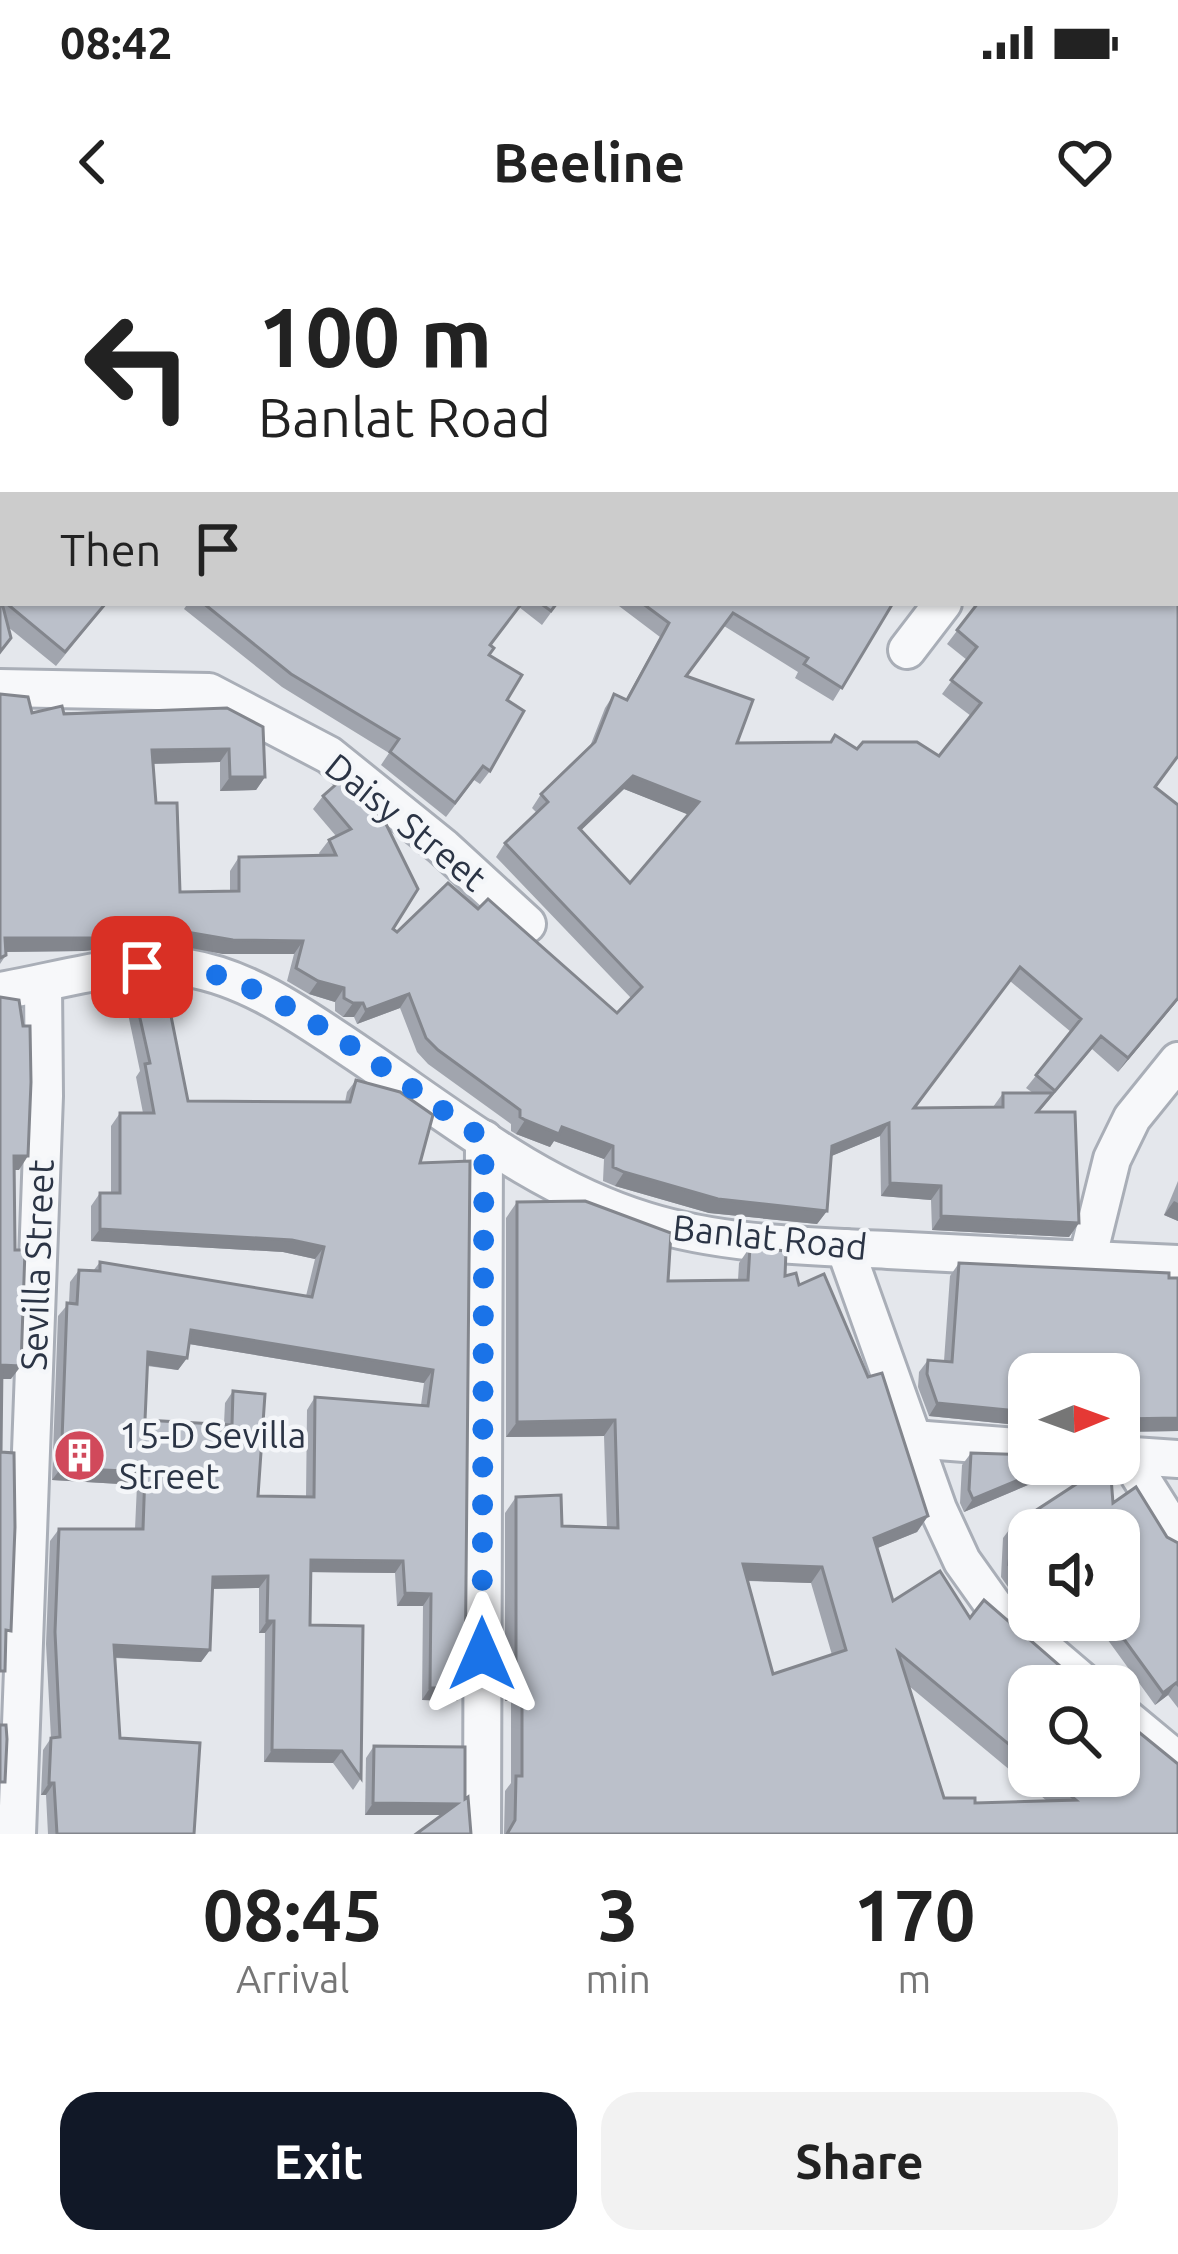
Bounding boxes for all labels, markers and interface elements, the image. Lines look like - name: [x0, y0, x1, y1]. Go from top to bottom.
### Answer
- text: 08:42: [60, 17, 173, 68]
- icon: back: [60, 129, 126, 195]
- icon: heart: [1052, 129, 1118, 195]
- text: Beeline: [493, 132, 685, 192]
- icon: left: [60, 288, 216, 444]
- text: 100 m: [258, 289, 492, 383]
- text: Banlat Road: [258, 387, 551, 447]
- icon: arrive: [185, 516, 251, 582]
- text: Then: [60, 524, 161, 575]
- street label: Daisy Street: [318, 745, 495, 899]
- pin: [91, 916, 193, 1018]
- icon: arrive: [109, 934, 175, 1000]
- street label: Sevilla Street: [12, 1159, 61, 1371]
- street label: Banlat Road: [671, 1206, 869, 1267]
- north arrow: [1008, 1353, 1140, 1485]
- map controls: [1008, 1353, 1140, 1797]
- place label: 15-D Sevilla Street: [119, 1414, 306, 1496]
- building icon: 15-D Sevilla Street: [52, 1428, 108, 1484]
- button: sound: [1008, 1509, 1140, 1641]
- position arrow: [419, 1591, 545, 1717]
- button: search: [1008, 1665, 1140, 1797]
- text: 08:45: [203, 1874, 383, 1955]
- text: 3: [598, 1874, 638, 1955]
- text: 170: [853, 1874, 975, 1955]
- text: Arrival: [236, 1957, 350, 2000]
- text: min: [585, 1957, 651, 2000]
- text: m: [898, 1957, 931, 2000]
- button: Exit: [60, 2092, 577, 2230]
- button: Share: [601, 2092, 1118, 2230]

